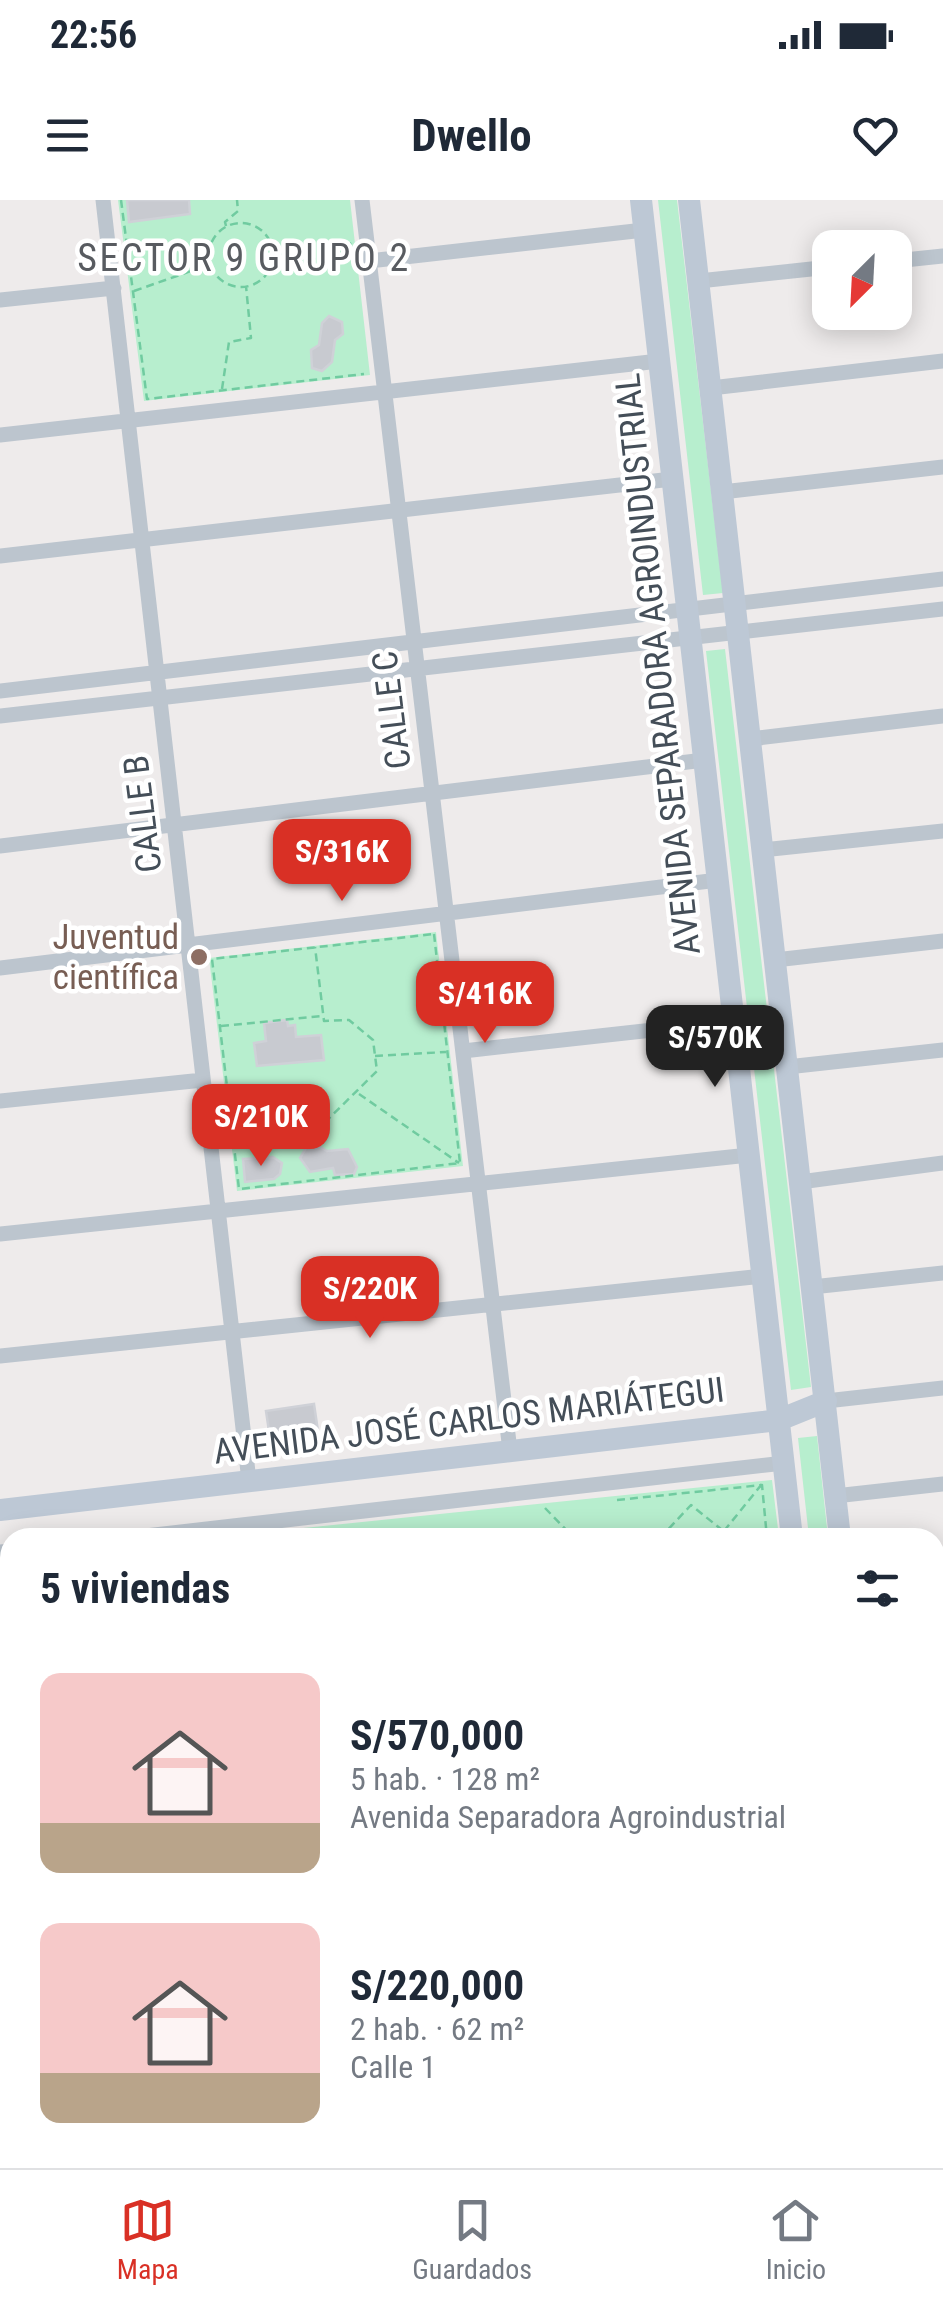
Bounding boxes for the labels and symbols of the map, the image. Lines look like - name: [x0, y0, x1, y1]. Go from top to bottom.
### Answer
- north arrow: [812, 230, 912, 330]
- district label: SECTOR 9 GRUPO 2: [77, 236, 411, 280]
- street label: AVENIDA SEPARADORA AGROINDUSTRIAL: [607, 371, 709, 957]
- street label: CALLE C: [364, 649, 420, 771]
- street label: CALLE B: [115, 753, 171, 875]
- pin: S/316K: [261, 819, 423, 904]
- place label: Juventud científica: [52, 917, 179, 998]
- marker: Juventud científica: [188, 946, 210, 968]
- pin: S/416K: [404, 961, 566, 1046]
- pin: S/570K: [634, 1005, 796, 1090]
- pin: S/210K: [180, 1084, 342, 1169]
- pin: S/220K: [289, 1256, 451, 1341]
- street label: AVENIDA JOSÉ CARLOS MARIÁTEGUI: [211, 1369, 727, 1473]

